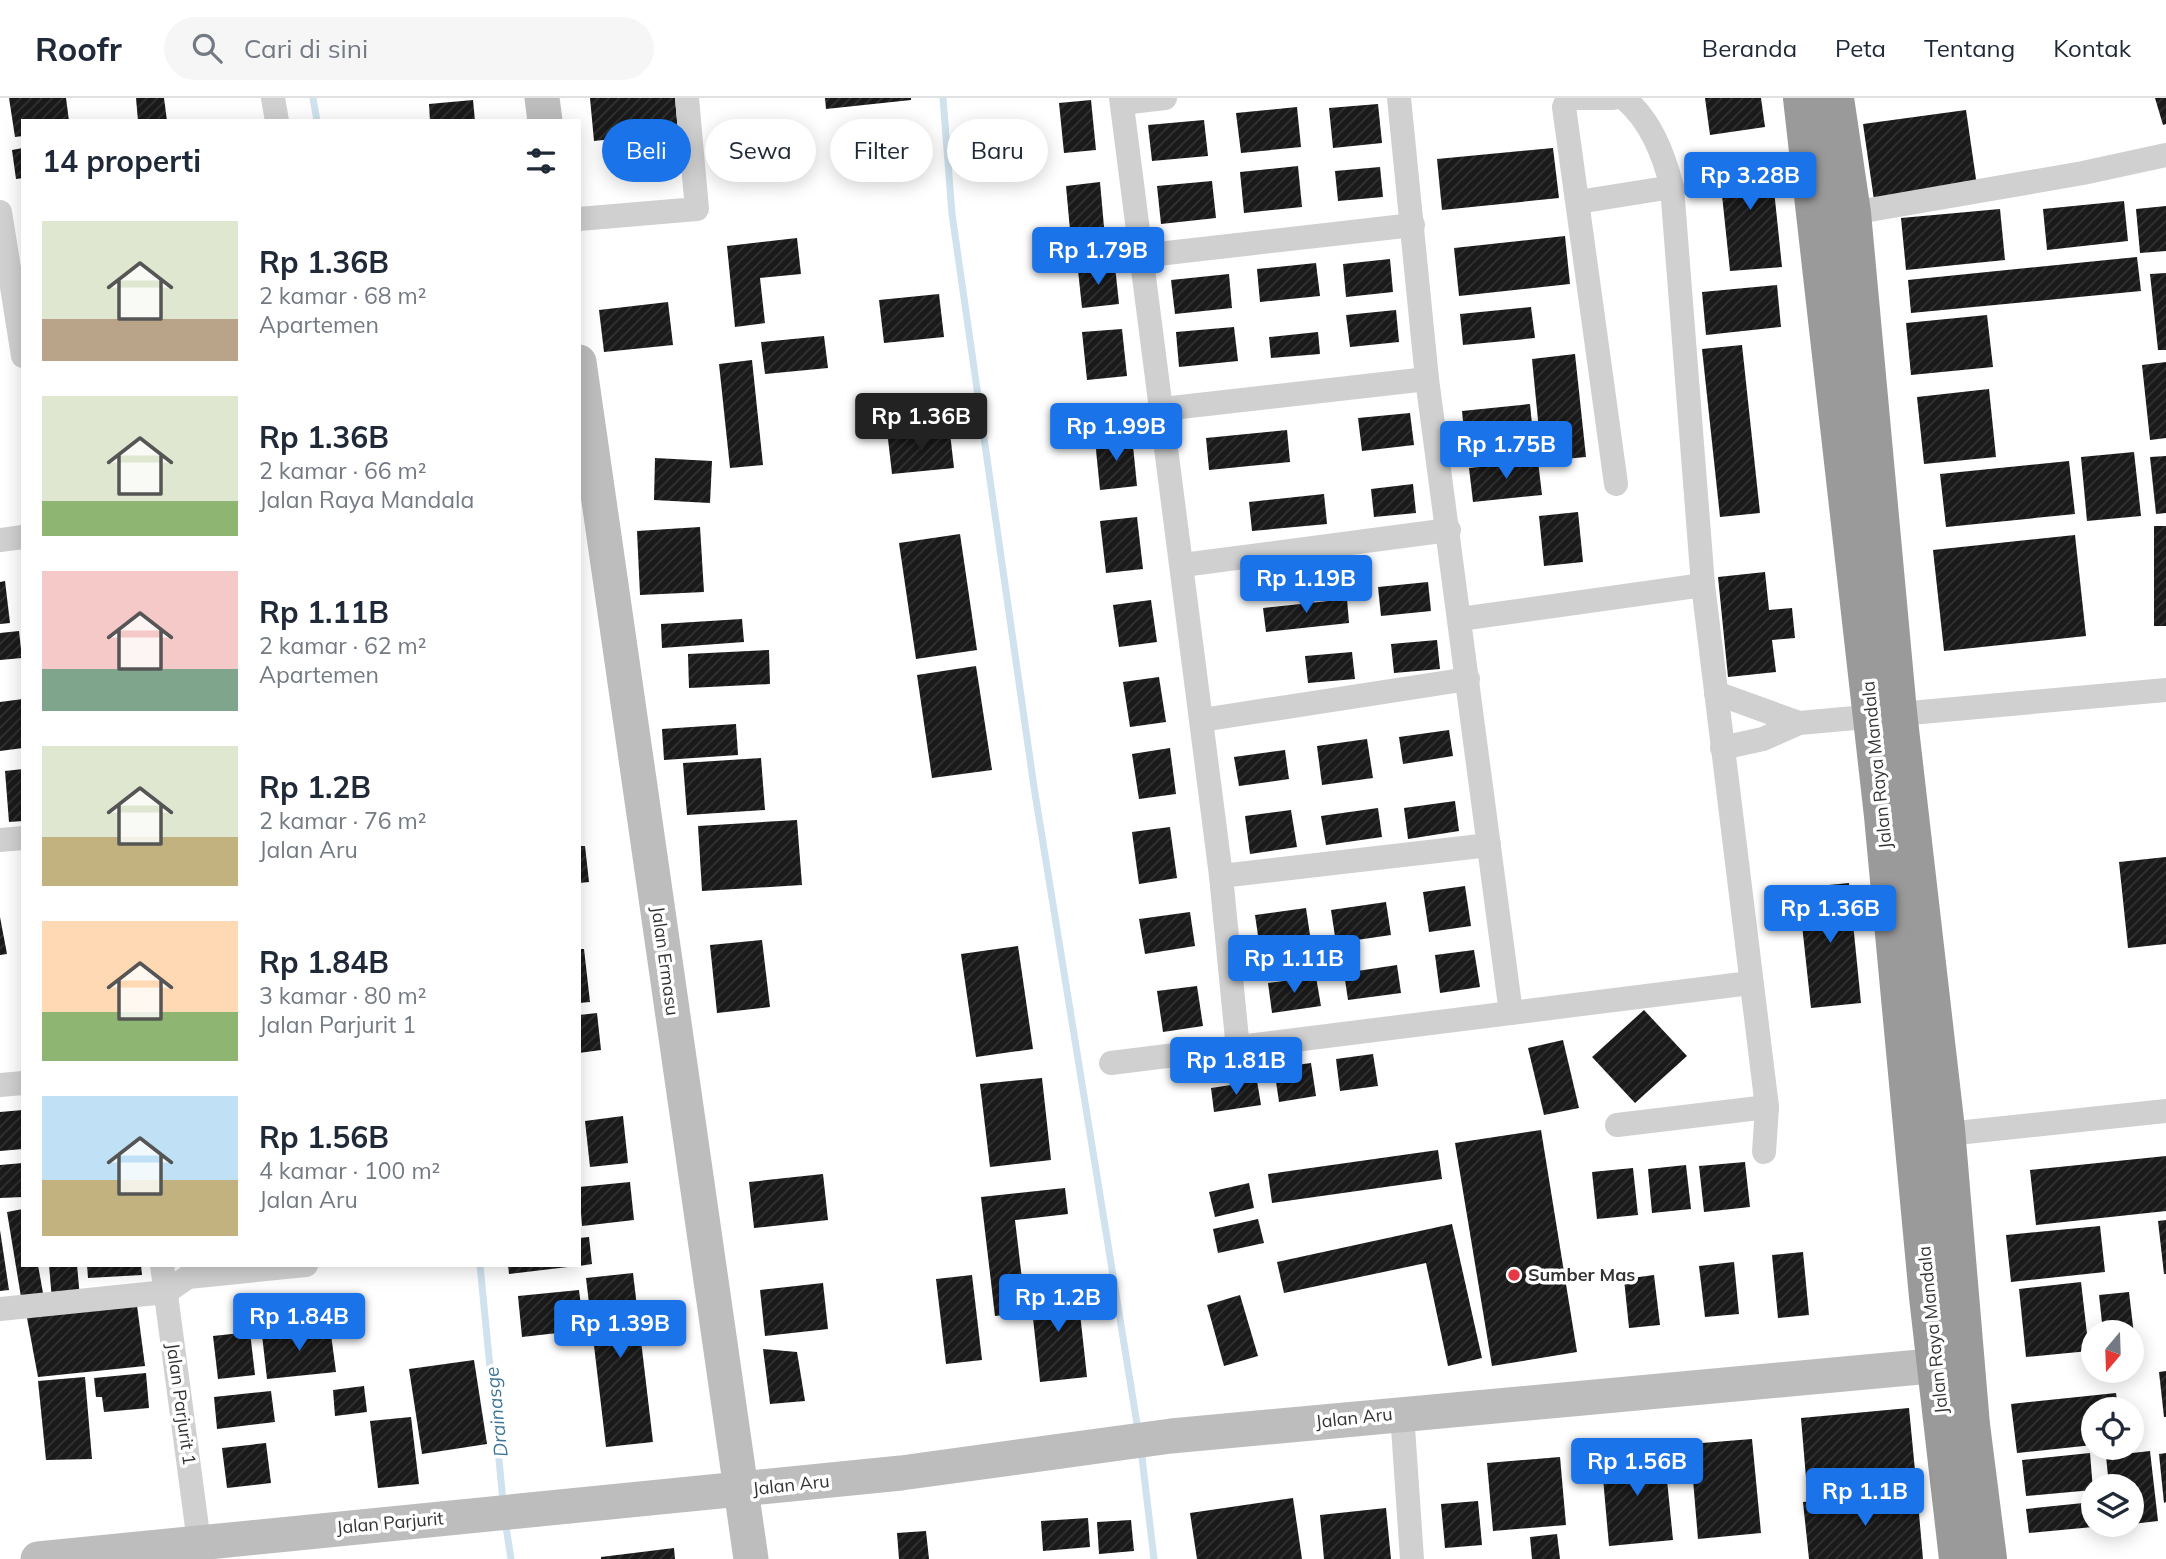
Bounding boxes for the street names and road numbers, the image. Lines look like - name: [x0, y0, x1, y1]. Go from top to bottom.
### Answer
- street label: Jalan Raya Mandala: [1856, 680, 1897, 850]
- street label: Jalan Ermasu: [646, 905, 685, 1017]
- street label: Jalan Raya Mandala: [1912, 1245, 1953, 1415]
- street label: Jalan Parjurit 1: [162, 1341, 201, 1466]
- street label: Jalan Aru: [1314, 1402, 1394, 1433]
- street label: Jalan Aru: [751, 1469, 831, 1500]
- street label: Jalan Parjurit: [335, 1506, 444, 1539]

